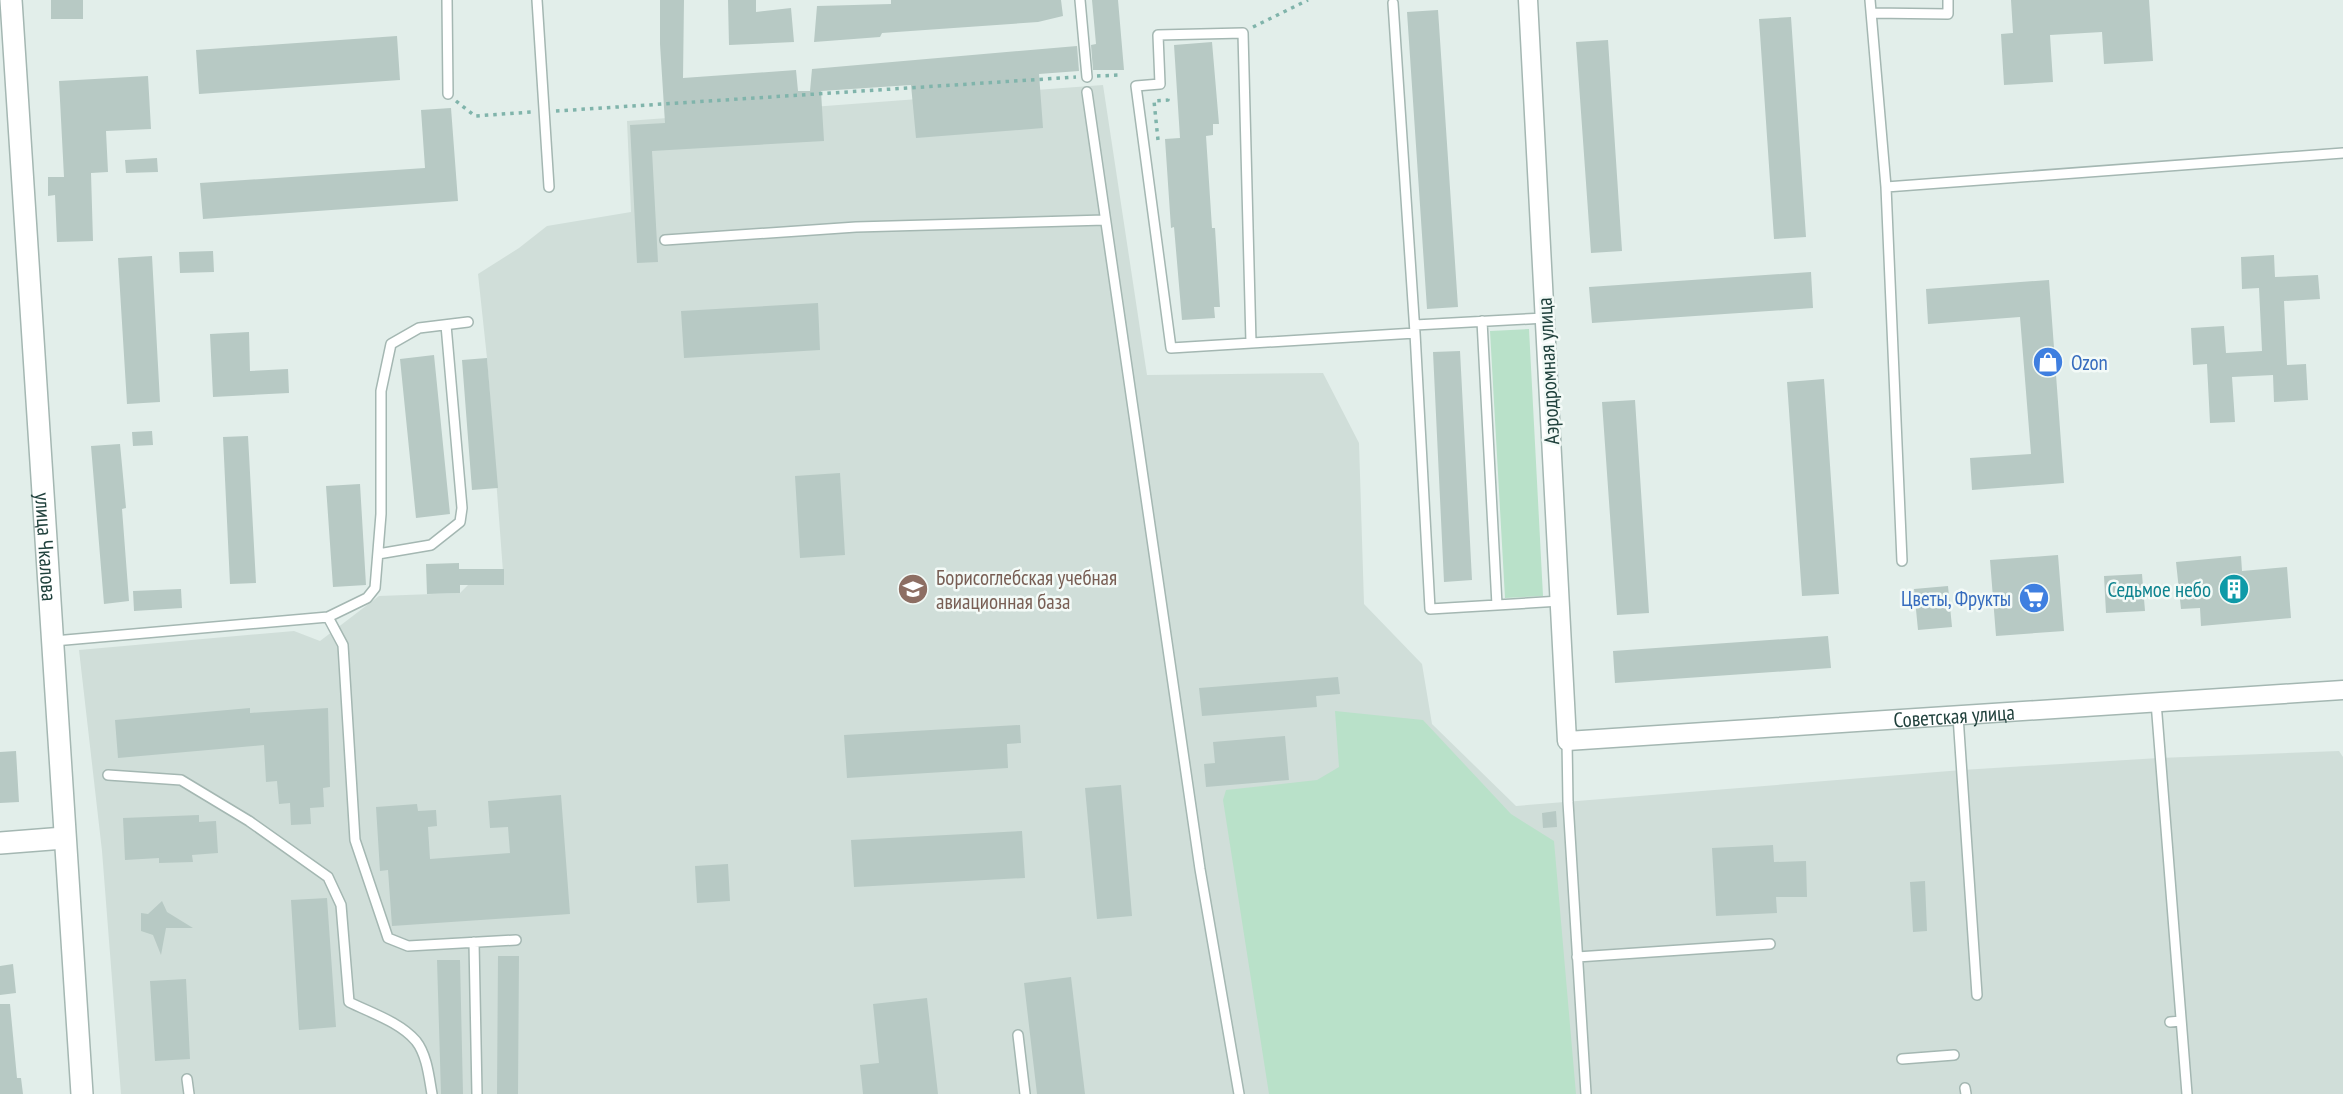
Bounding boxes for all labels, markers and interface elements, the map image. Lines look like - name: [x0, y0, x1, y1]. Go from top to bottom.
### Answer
- street label: Аэродромная улица: [1531, 297, 1565, 445]
- shop icon: Ozon: [2031, 345, 2065, 379]
- place label: Ozon: [2071, 349, 2108, 376]
- street label: улица Чкалова: [29, 492, 63, 602]
- place label: Борисоглебская учебная авиационная база: [936, 564, 1117, 615]
- school or university icon: Борисоглебская учебная авиационная база: [896, 572, 930, 606]
- building icon: Седьмое небо: [2217, 572, 2251, 606]
- place label: Седьмое небо: [2107, 576, 2211, 603]
- supermarket icon: Цветы, Фрукты: [2017, 581, 2051, 615]
- place label: Цветы, Фрукты: [1901, 585, 2011, 612]
- street label: Советская улица: [1893, 698, 2016, 733]

